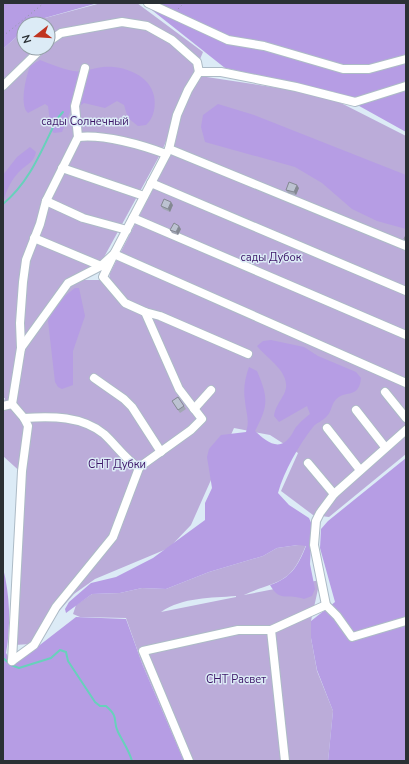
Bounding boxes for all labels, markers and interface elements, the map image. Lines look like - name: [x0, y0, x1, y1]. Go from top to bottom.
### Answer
- north arrow: [16, 16, 56, 56]
- text: N: [19, 33, 35, 45]
- park label: сады Солнечный: [41, 114, 129, 129]
- park label: сады Дубок: [241, 250, 302, 265]
- park label: СНТ Дубки: [88, 457, 146, 472]
- park label: СНТ Расвет: [206, 672, 266, 687]

